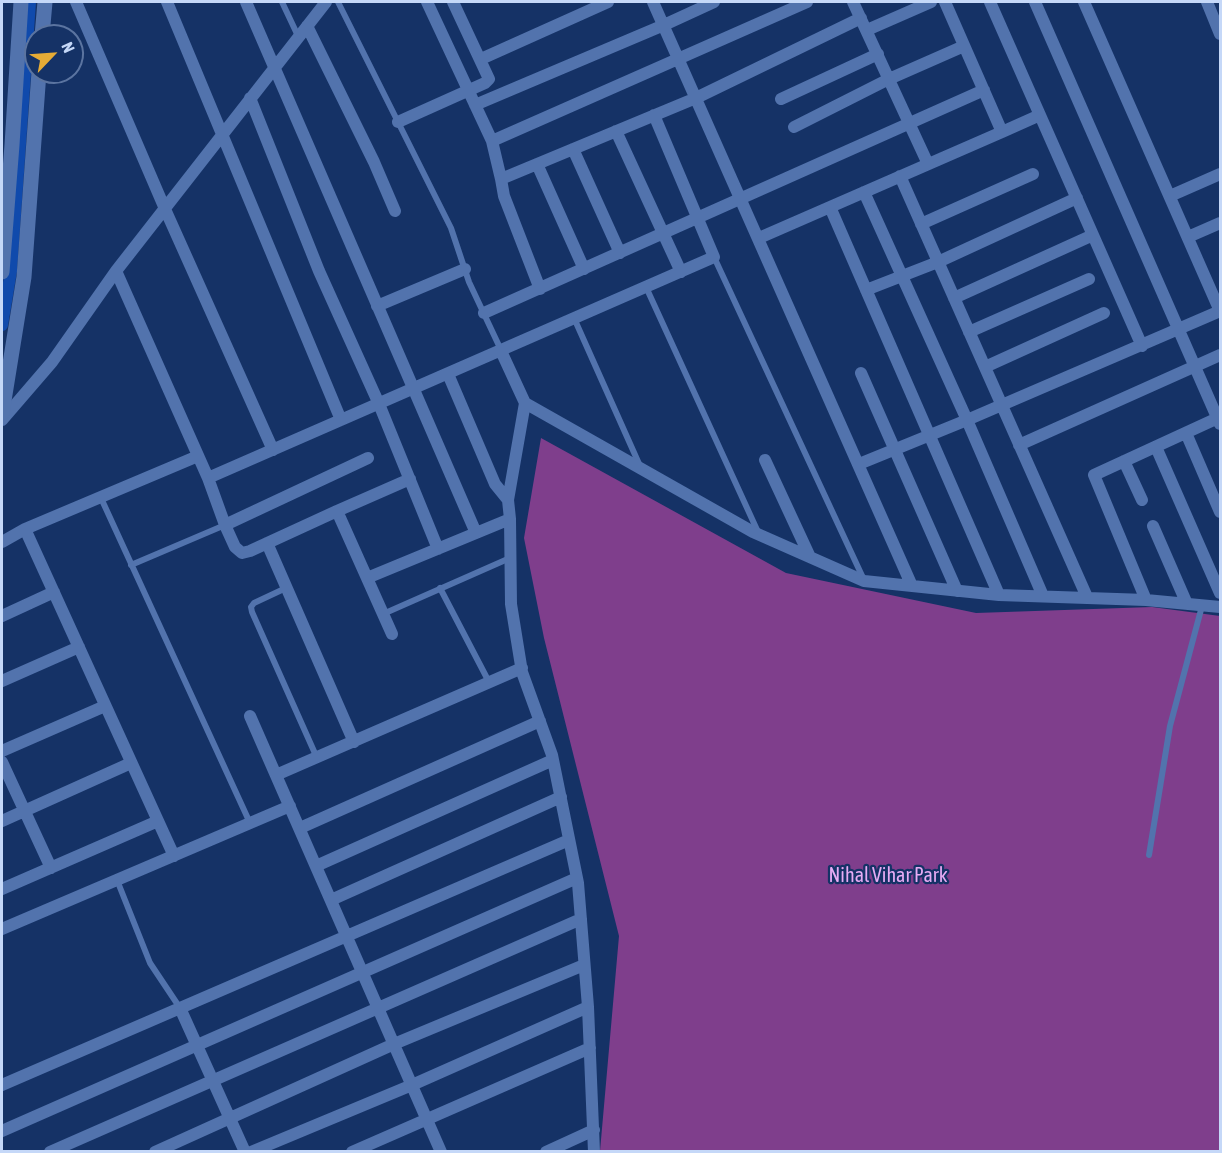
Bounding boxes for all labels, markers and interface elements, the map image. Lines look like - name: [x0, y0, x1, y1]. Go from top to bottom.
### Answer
- north arrow: [24, 24, 84, 84]
- text: N: [58, 39, 79, 55]
- park label: Nihal Vihar Park: [829, 864, 947, 888]

